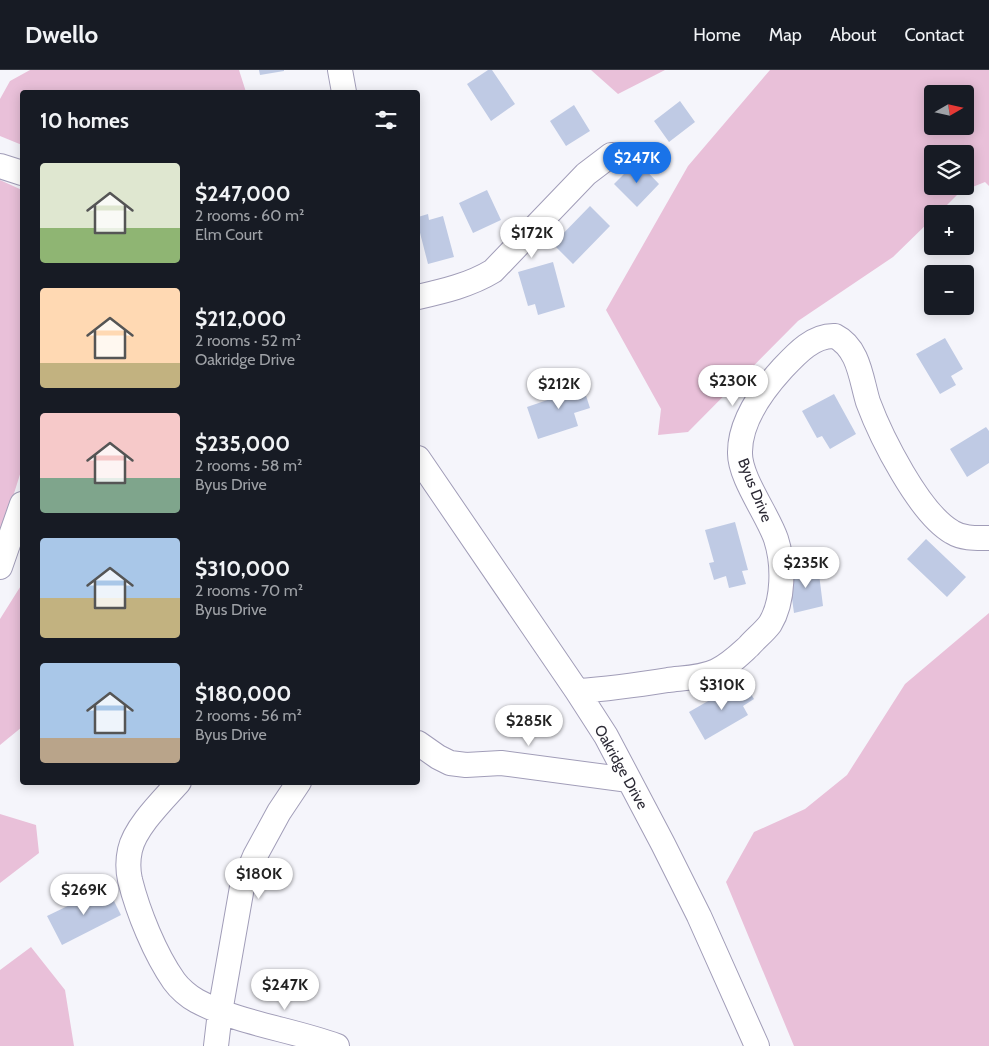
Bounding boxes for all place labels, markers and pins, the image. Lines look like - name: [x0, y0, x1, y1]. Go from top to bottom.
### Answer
- pin: $247K: [602, 142, 672, 184]
- pin: $172K: [497, 216, 567, 259]
- pin: $230K: [698, 364, 768, 407]
- pin: $212K: [524, 368, 594, 410]
- pin: $235K: [771, 546, 841, 589]
- pin: $310K: [687, 668, 757, 711]
- pin: $285K: [494, 704, 564, 747]
- pin: $180K: [224, 858, 294, 900]
- pin: $269K: [49, 874, 119, 916]
- pin: $247K: [250, 968, 320, 1011]

